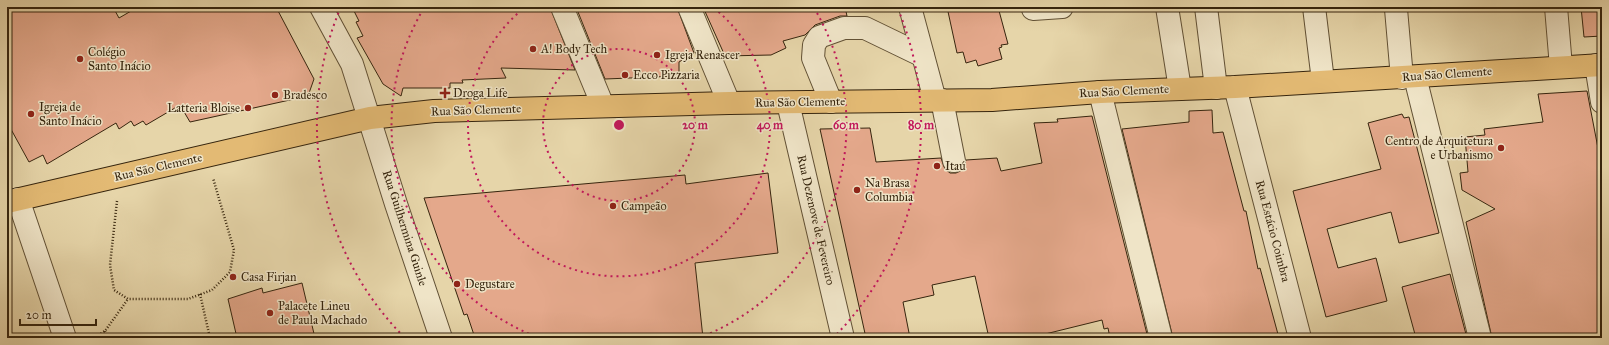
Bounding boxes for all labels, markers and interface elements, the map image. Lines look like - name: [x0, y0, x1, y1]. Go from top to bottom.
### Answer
- place label: A! Body Tech: [540, 42, 608, 56]
- marker: A! Body Tech: [528, 44, 538, 54]
- place label: Colégio Santo Inácio: [88, 45, 151, 73]
- place label: Igreja Renascer: [665, 48, 740, 63]
- marker: Igreja Renascer: [652, 50, 662, 60]
- marker: Colégio Santo Inácio: [75, 54, 85, 64]
- street label: Rua São Clemente: [1402, 64, 1492, 84]
- place label: Ecco Pizzaria: [633, 68, 701, 82]
- marker: Ecco Pizzaria: [620, 70, 630, 80]
- street label: Rua São Clemente: [1079, 82, 1169, 100]
- place label: Droga Life: [453, 86, 507, 101]
- place label: Bradesco: [283, 88, 327, 102]
- marker: Droga Life: [440, 88, 450, 98]
- marker: Bradesco: [270, 90, 280, 100]
- street label: Rua São Clemente: [755, 94, 845, 110]
- place label: Igreja de Santo Inácio: [39, 100, 102, 128]
- place label: Latteria Bloise: [167, 101, 240, 115]
- street label: Rua São Clemente: [431, 101, 521, 119]
- marker: Latteria Bloise: [243, 103, 253, 113]
- marker: Igreja de Santo Inácio: [26, 109, 36, 119]
- centre of rings: [612, 118, 626, 132]
- text: 20 m: [682, 118, 709, 132]
- text: 40 m: [757, 118, 784, 133]
- text: 60 m: [833, 118, 860, 132]
- text: 80 m: [908, 118, 935, 132]
- place label: Centro de Arquitetura e Urbanismo: [1385, 134, 1494, 162]
- marker: Centro de Arquitetura e Urbanismo: [1496, 143, 1506, 153]
- street label: Rua São Clemente: [112, 150, 204, 184]
- street label: Rua Dezenove de Fevereiro: [794, 154, 838, 286]
- place label: Itaú: [945, 159, 966, 173]
- marker: Itaú: [932, 161, 942, 171]
- street label: Rua Guilhermina Guinle: [380, 168, 430, 288]
- place label: Na Brasa Columbia: [865, 176, 914, 204]
- street label: Rua Estácio Coimbra: [1253, 179, 1294, 284]
- marker: Na Brasa Columbia: [852, 185, 862, 195]
- place label: Campeão: [621, 199, 667, 213]
- marker: Campeão: [608, 201, 618, 211]
- place label: Casa Firjan: [241, 270, 297, 284]
- marker: Casa Firjan: [228, 272, 238, 282]
- place label: Degustare: [465, 277, 515, 292]
- marker: Degustare: [452, 279, 462, 289]
- place label: Palacete Lineu de Paula Machado: [278, 299, 367, 327]
- scale bar: [20, 301, 96, 327]
- text: 20 m: [26, 308, 52, 322]
- marker: Palacete Lineu de Paula Machado: [265, 308, 275, 318]

